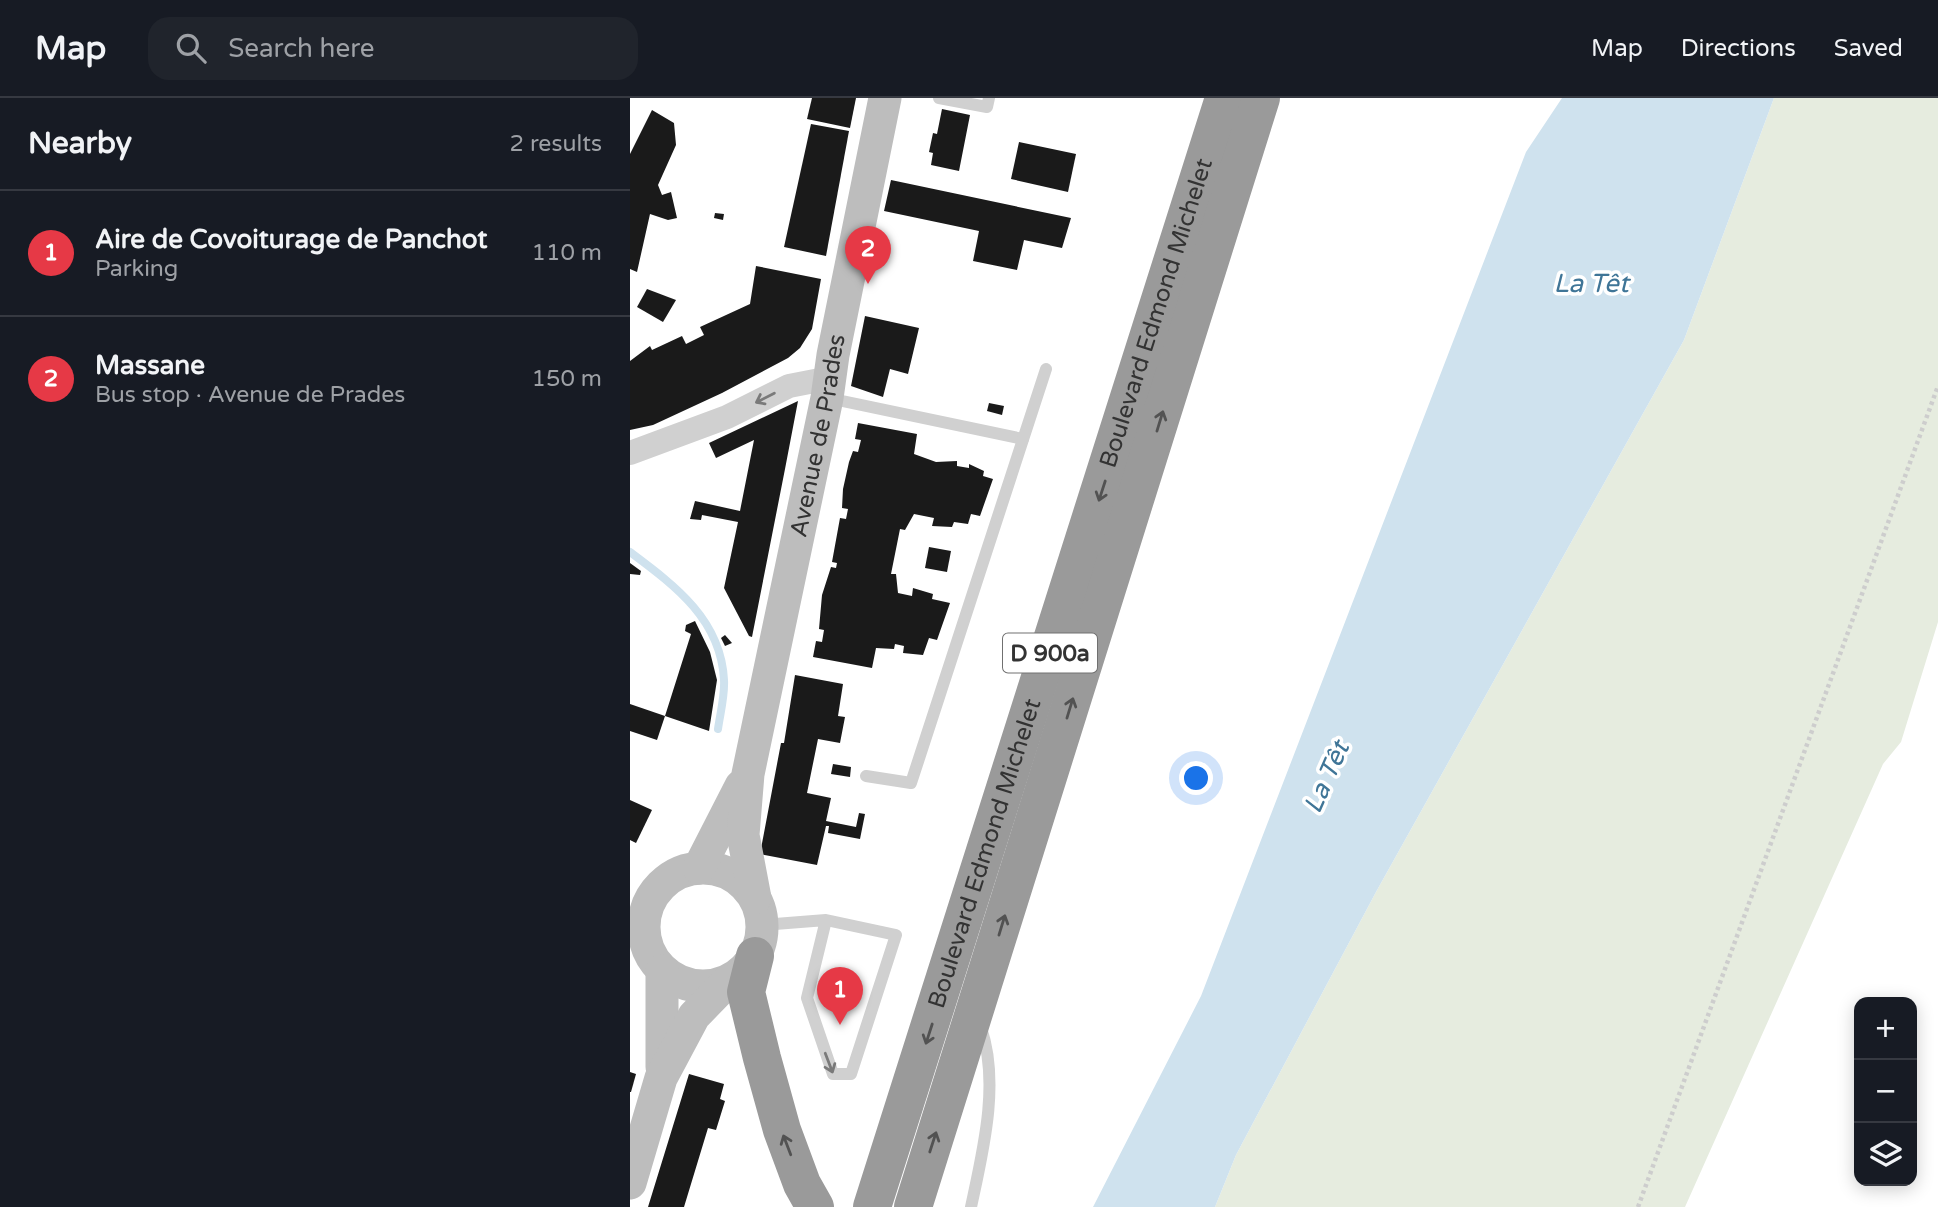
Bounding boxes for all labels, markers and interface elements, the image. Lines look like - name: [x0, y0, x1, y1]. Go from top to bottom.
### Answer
- search box: [148, 17, 638, 80]
- text: Map: [35, 29, 106, 68]
- icon: search: [172, 29, 210, 67]
- text: Search here: [228, 33, 374, 64]
- text: Map: [1591, 34, 1643, 63]
- text: Directions: [1681, 34, 1796, 63]
- text: Saved: [1834, 34, 1903, 63]
- text: Nearby: [28, 125, 132, 162]
- text: 2 results: [509, 130, 602, 158]
- street label: Boulevard Edmond Michelet: [1094, 155, 1219, 471]
- text: Aire de Covoiturage de Panchot: [95, 224, 487, 255]
- pin: 2: [845, 226, 891, 284]
- text: 1: [44, 239, 58, 267]
- text: 110 m: [532, 239, 602, 267]
- text: Parking: [95, 255, 178, 283]
- water label: La Têt: [1553, 268, 1632, 299]
- street label: Avenue de Prades: [784, 332, 852, 540]
- text: Massane: [95, 350, 205, 381]
- text: 2: [44, 365, 58, 393]
- text: 150 m: [532, 365, 602, 393]
- text: Bus stop · Avenue de Prades: [95, 381, 405, 409]
- one-way arrow: [755, 391, 776, 405]
- one-way arrow: [1154, 410, 1167, 432]
- one-way arrow: [1094, 479, 1107, 501]
- road number: D 900a: [1003, 634, 1097, 673]
- street label: Boulevard Edmond Michelet: [922, 695, 1047, 1012]
- one-way arrow: [1064, 697, 1077, 719]
- water label: La Têt: [1297, 734, 1357, 818]
- your location: [1179, 761, 1213, 795]
- one-way arrow: [996, 914, 1009, 936]
- pin: 1: [817, 967, 863, 1025]
- map controls: [1854, 997, 1917, 1186]
- button: +: [1854, 997, 1917, 1060]
- one-way arrow: [921, 1023, 934, 1045]
- one-way arrow: [823, 1051, 836, 1073]
- button: −: [1854, 1060, 1917, 1123]
- button: layers: [1854, 1123, 1917, 1186]
- one-way arrow: [928, 1131, 941, 1153]
- one-way arrow: [780, 1134, 793, 1156]

